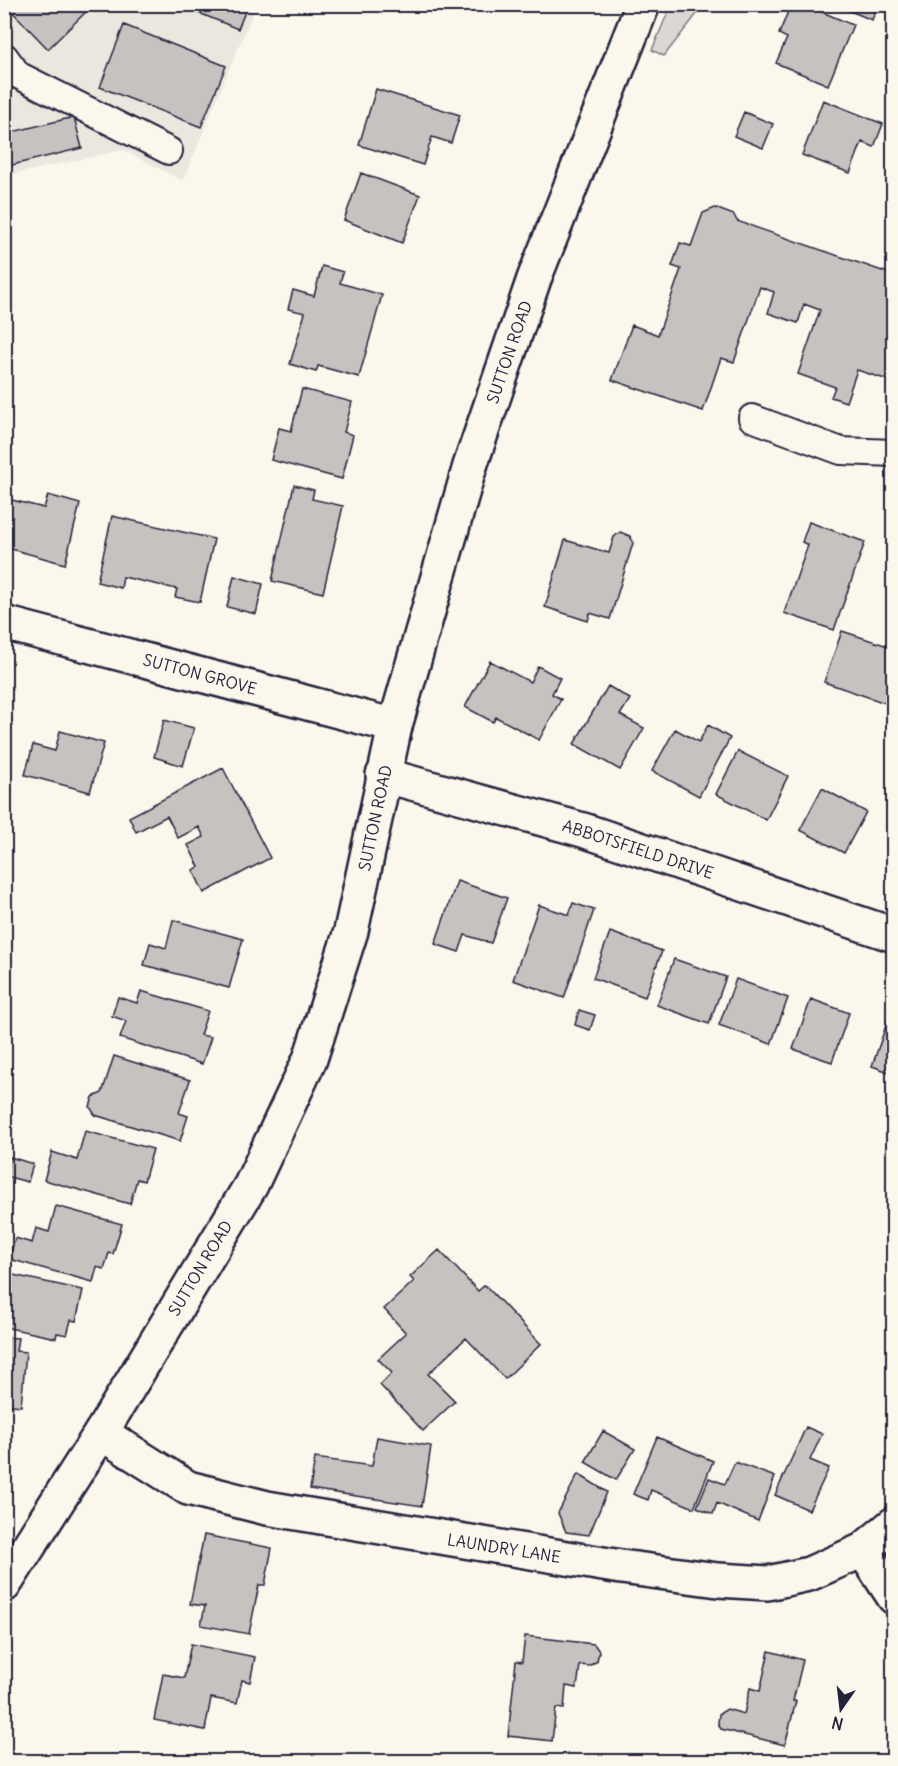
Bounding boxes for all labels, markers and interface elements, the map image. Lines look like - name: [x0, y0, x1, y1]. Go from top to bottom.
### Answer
- street label: SUTTON ROAD: [482, 298, 536, 406]
- street label: SUTTON GROVE: [141, 649, 259, 699]
- street label: SUTTON ROAD: [354, 763, 396, 873]
- street label: ABBOTSFIELD DRIVE: [560, 815, 716, 883]
- street label: SUTTON ROAD: [164, 1217, 236, 1319]
- street label: LAUNDRY LANE: [446, 1529, 562, 1567]
- north arrow: [811, 1679, 871, 1739]
- text: N: [830, 1713, 845, 1735]

